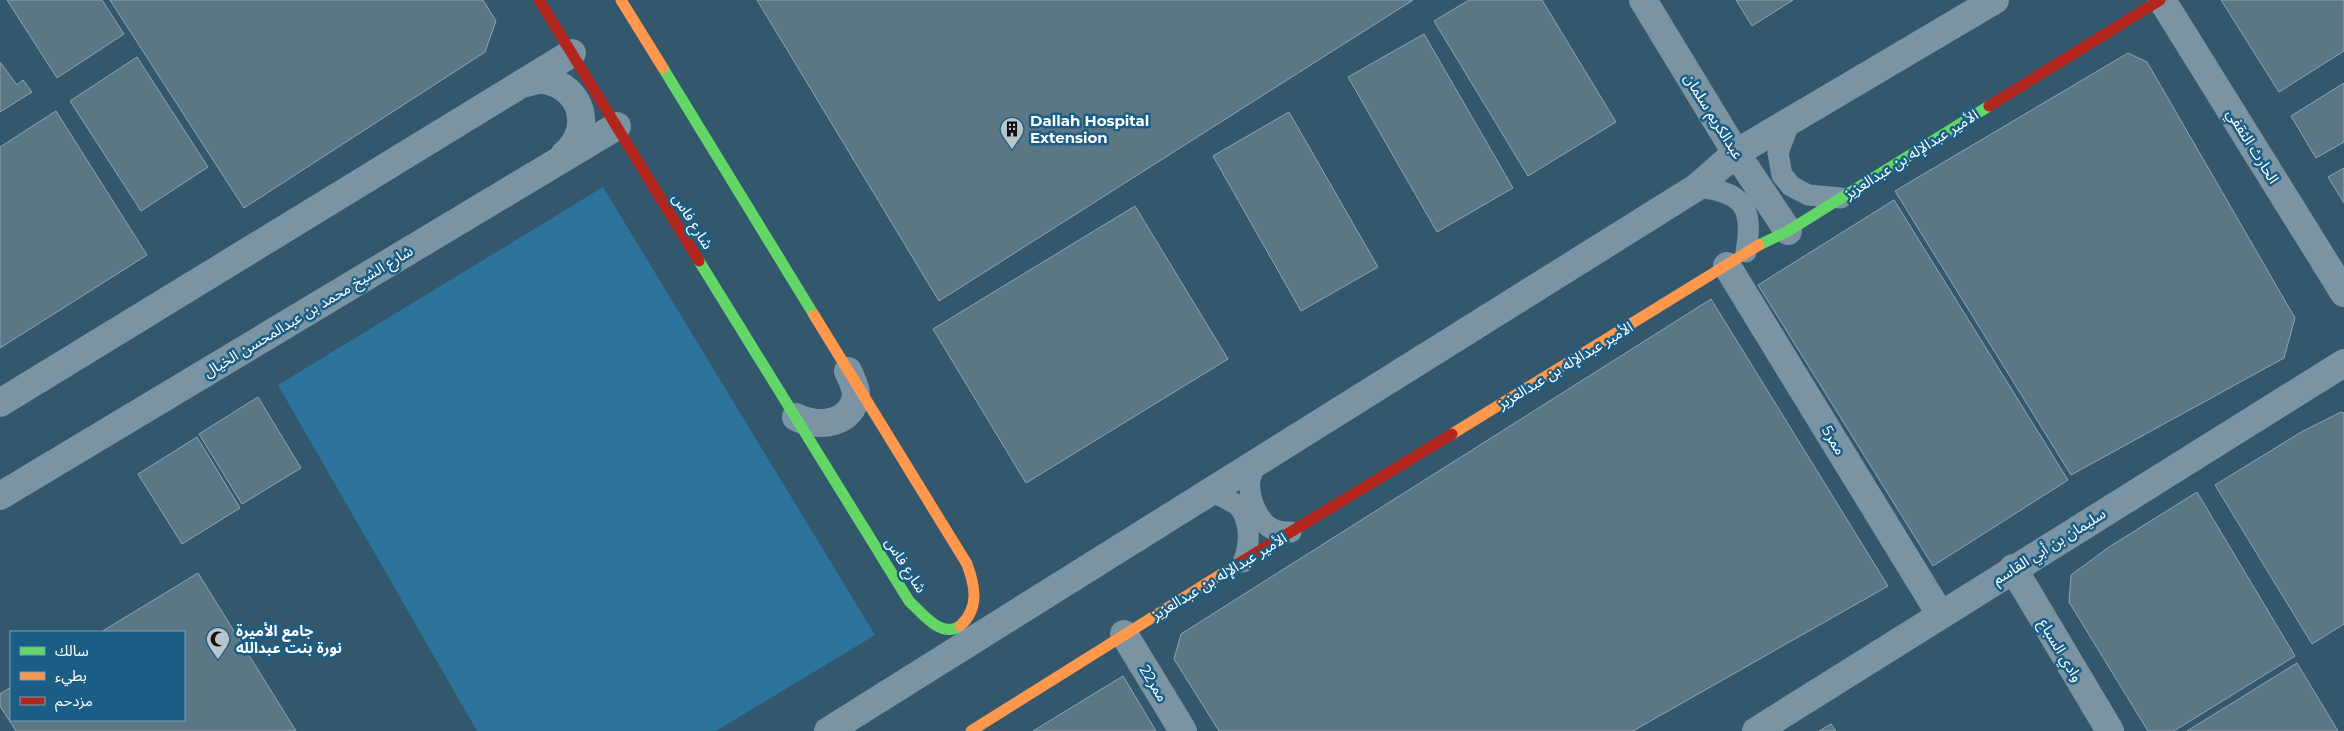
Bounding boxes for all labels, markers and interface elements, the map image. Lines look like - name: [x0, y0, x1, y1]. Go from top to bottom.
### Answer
- street label: عبدالكريم سلمان: [1678, 70, 1748, 164]
- street label: الأمير عبدالإله بن عبدالعزيز: [1840, 105, 1982, 204]
- street label: الحارث الثقفي: [2220, 105, 2283, 188]
- place label: Dallah Hospital Extension: [1030, 111, 1149, 147]
- building icon: Dallah Hospital Extension: [999, 116, 1025, 150]
- street label: شارع فاس: [666, 190, 718, 254]
- street label: شارع الشيخ محمد بن عبدالمحسن الخيال: [200, 241, 418, 384]
- street label: الأمير عبدالإله بن عبدالعزيز: [1493, 317, 1637, 414]
- street label: ممر5: [1818, 422, 1850, 458]
- street label: سليمان بن أبي القاسم: [1989, 503, 2111, 591]
- street label: الأمير عبدالإله بن عبدالعزيز: [1147, 528, 1291, 625]
- street label: شارع فاس: [879, 534, 931, 598]
- street label: وادي السباع: [2032, 615, 2087, 686]
- place label: جامع الأميرة نورة بنت عبدالله: [236, 621, 342, 657]
- mosque icon: جامع الأميرة نورة بنت عبدالله: [205, 626, 231, 660]
- legend: [10, 631, 185, 721]
- text: سالك: [55, 641, 89, 660]
- street label: ممر22: [1136, 661, 1172, 705]
- text: بطيء: [55, 666, 87, 687]
- text: مزدحم: [55, 691, 93, 712]

